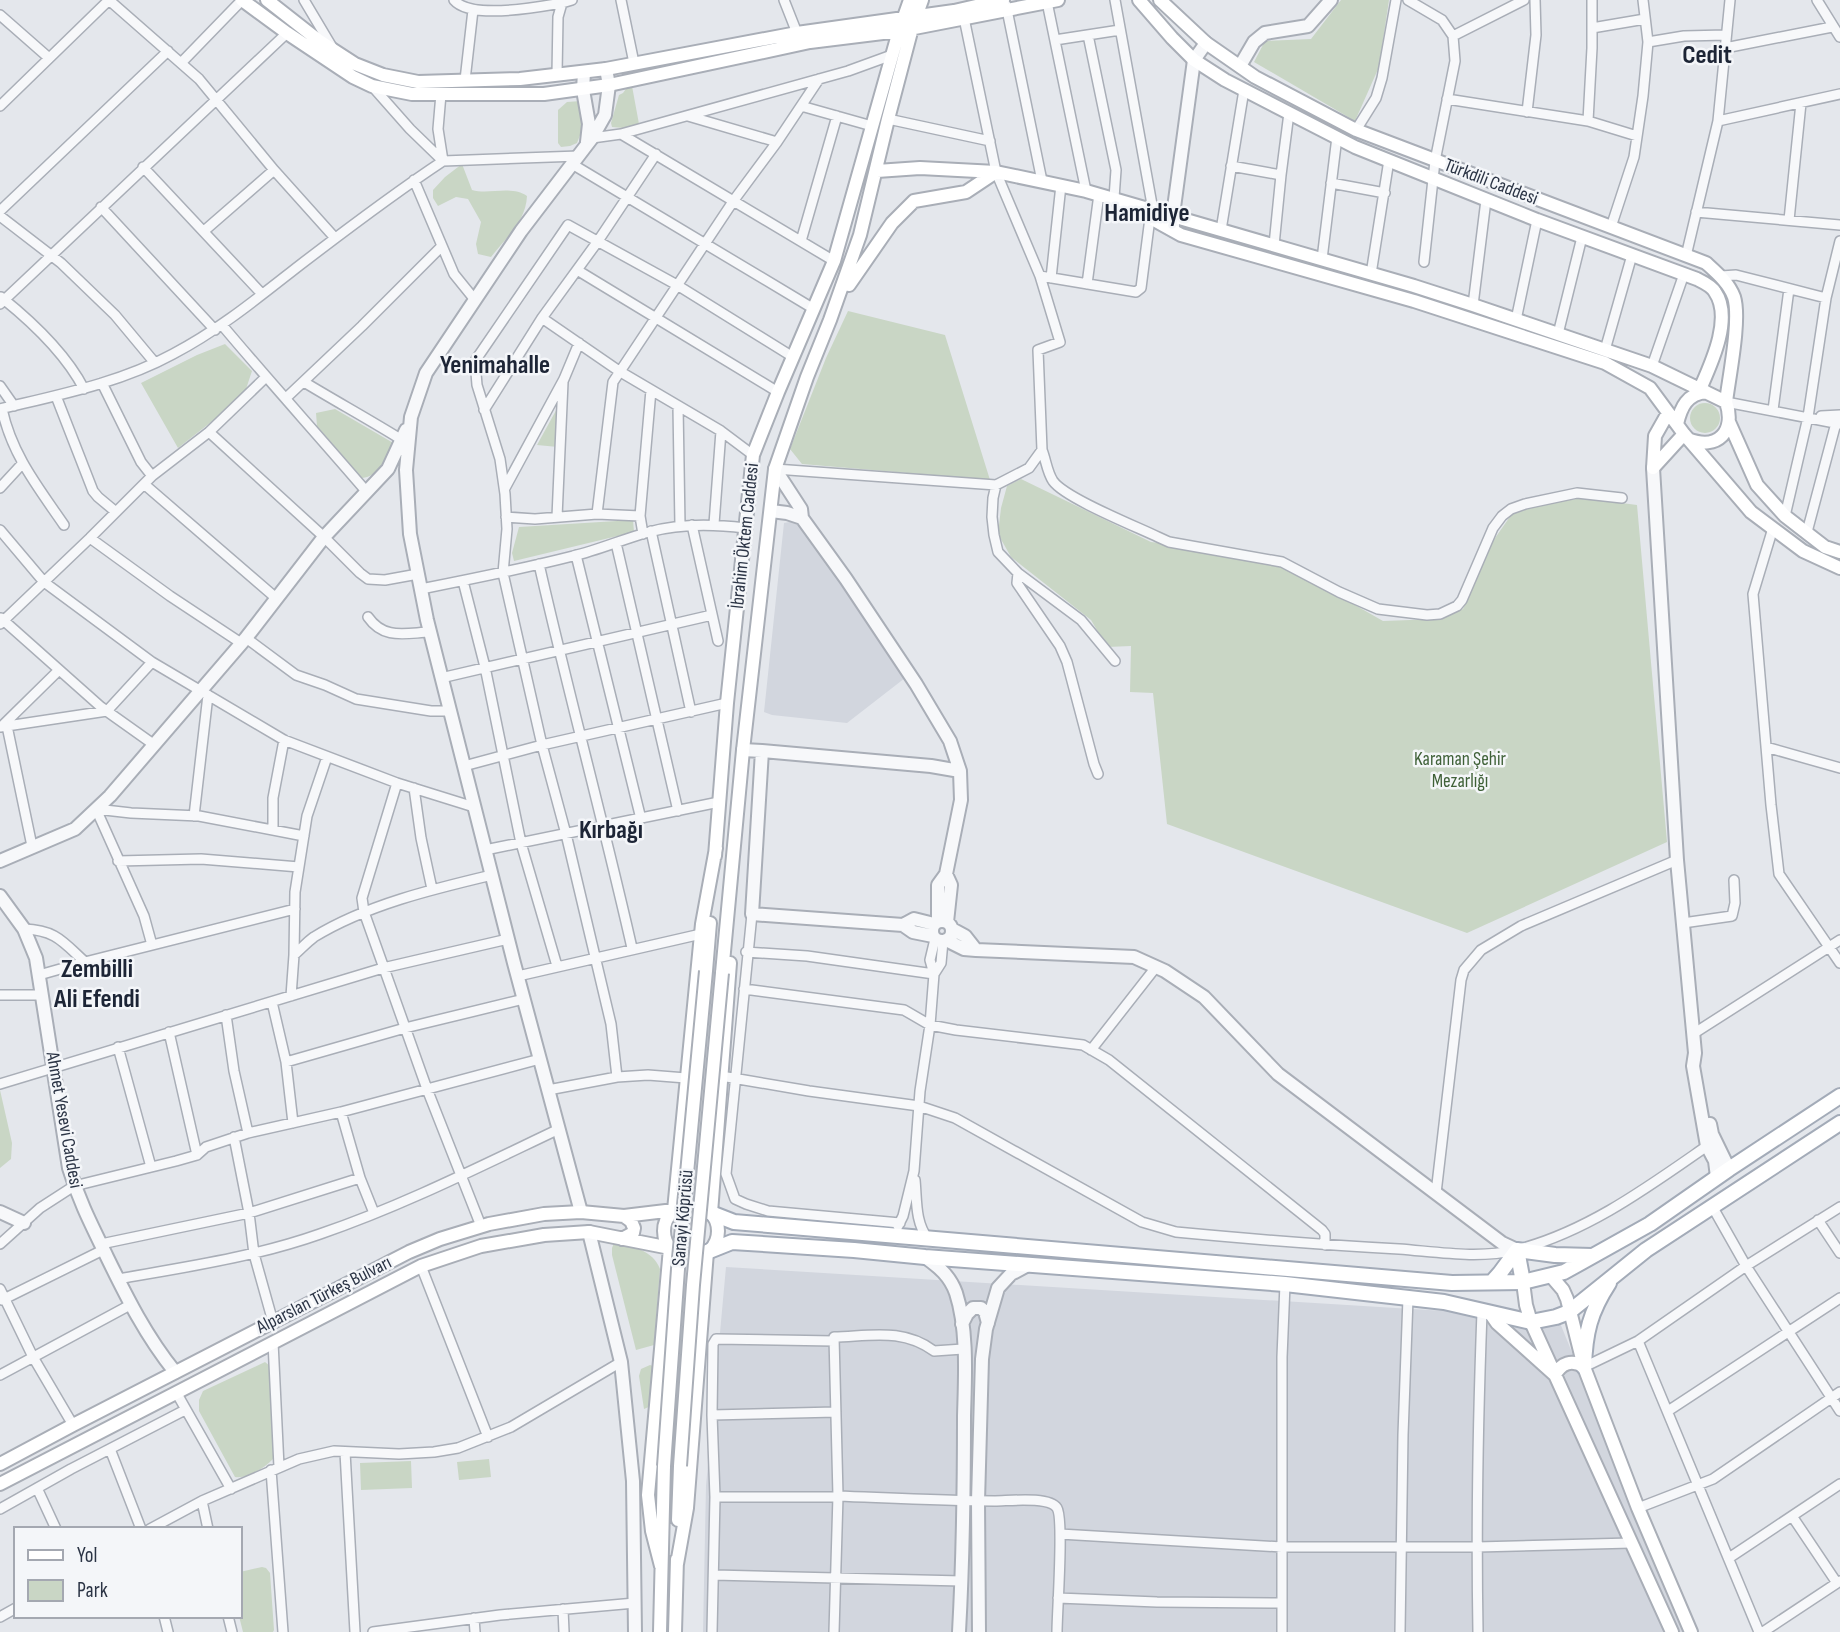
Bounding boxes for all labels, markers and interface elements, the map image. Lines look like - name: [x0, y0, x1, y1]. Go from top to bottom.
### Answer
- district label: Cedit: [1682, 40, 1732, 71]
- street label: Türkdili Caddesi: [1441, 154, 1541, 210]
- district label: Hamidiye: [1104, 198, 1190, 229]
- district label: Yenimahalle: [440, 350, 550, 381]
- street label: İbrahim Öktem Caddesi: [726, 462, 764, 610]
- park label: Karaman Şehir Mezarlığı: [1414, 748, 1506, 793]
- district label: Kırbağı: [579, 815, 643, 846]
- district label: Zembilli Ali Efendi: [53, 954, 140, 1015]
- street label: Ahmet Yesevi Caddesi: [41, 1049, 87, 1190]
- street label: Sanayi Köprüsü: [667, 1169, 699, 1267]
- street label: Alparslan Türkeş Bulvarı: [252, 1251, 395, 1339]
- legend: [14, 1527, 242, 1618]
- text: Yol: [77, 1543, 97, 1568]
- text: Park: [77, 1578, 108, 1603]

